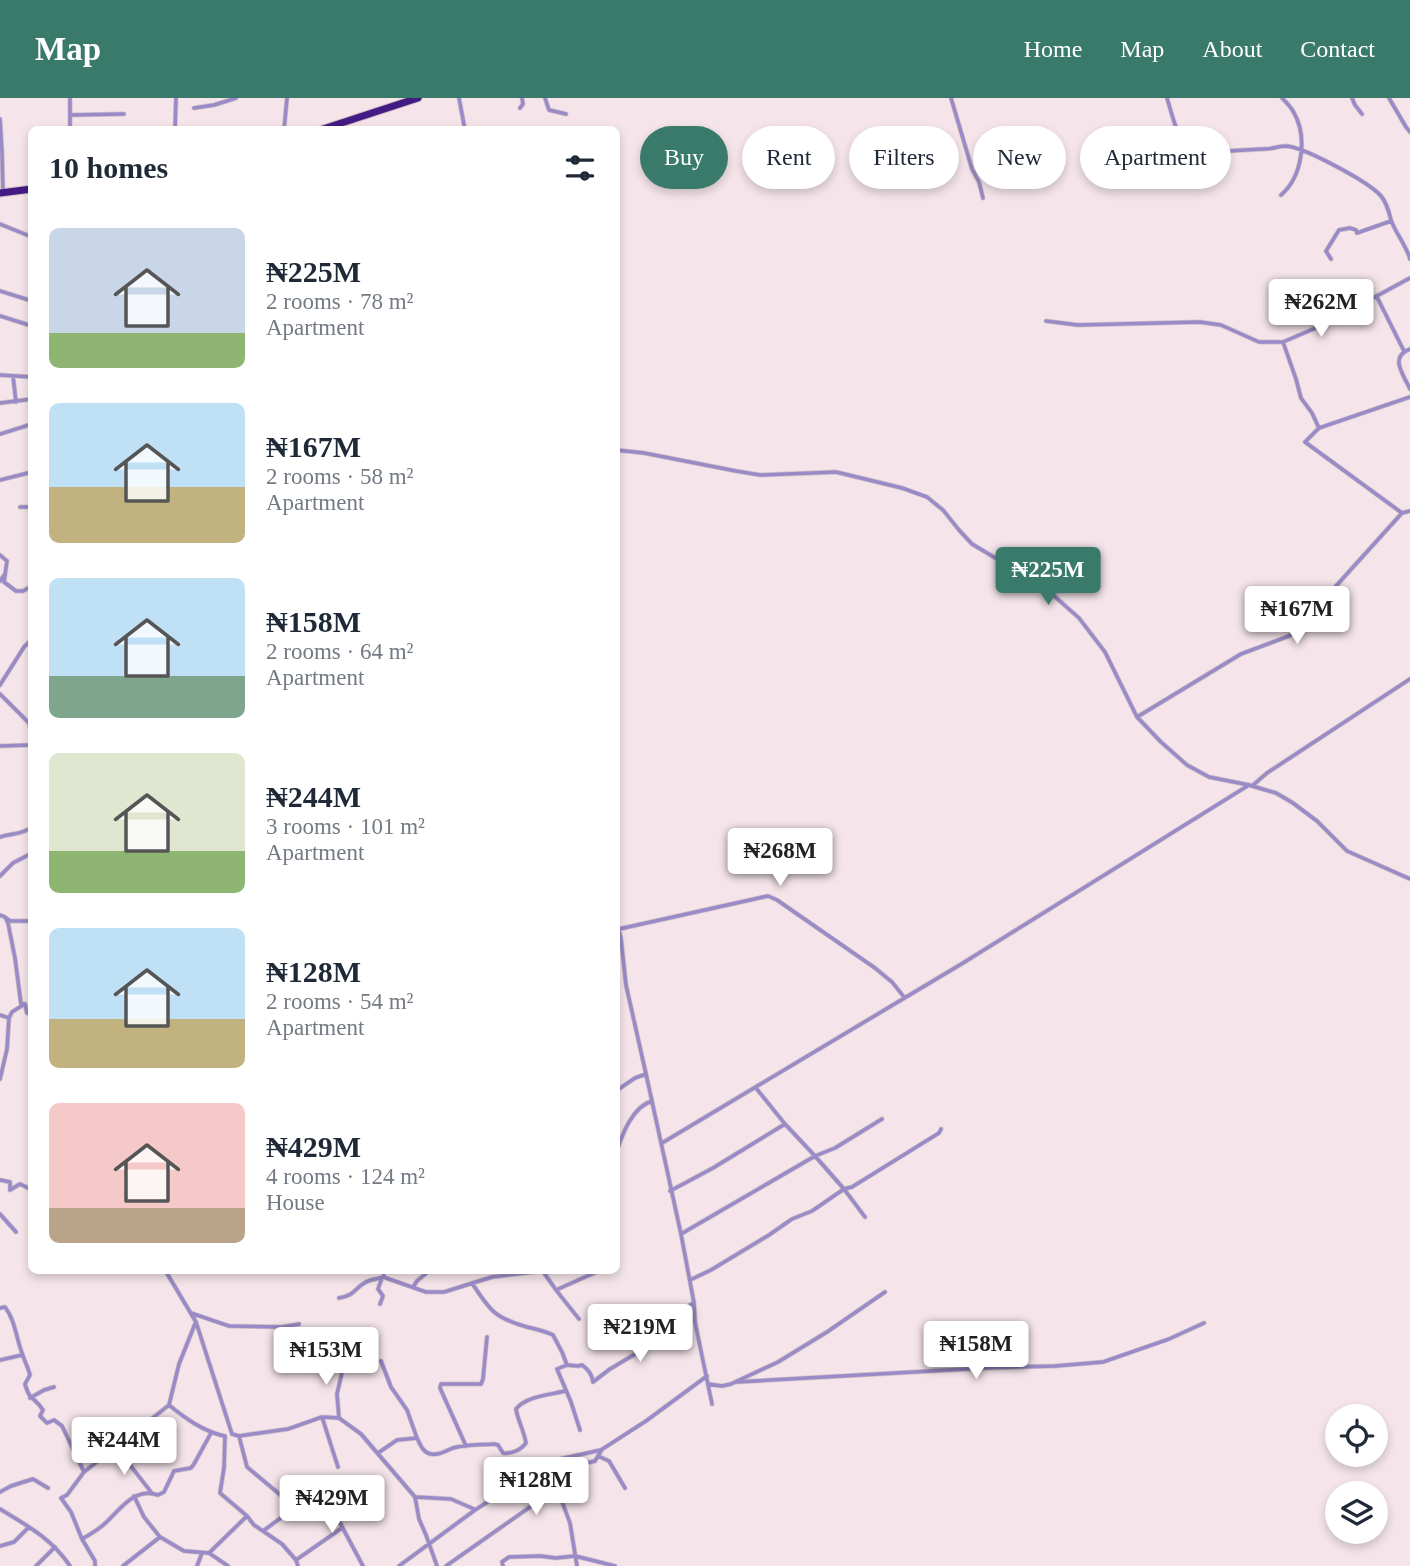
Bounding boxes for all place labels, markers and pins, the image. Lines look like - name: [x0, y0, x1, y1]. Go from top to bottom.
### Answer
- pin: ₦262M: [1272, 280, 1370, 339]
- pin: ₦225M: [999, 547, 1097, 607]
- pin: ₦167M: [1248, 587, 1346, 646]
- pin: ₦268M: [731, 828, 829, 888]
- pin: ₦219M: [591, 1304, 689, 1364]
- pin: ₦158M: [927, 1322, 1025, 1381]
- pin: ₦153M: [277, 1328, 375, 1387]
- pin: ₦244M: [75, 1418, 173, 1477]
- pin: ₦128M: [487, 1458, 585, 1517]
- pin: ₦429M: [283, 1476, 381, 1535]

